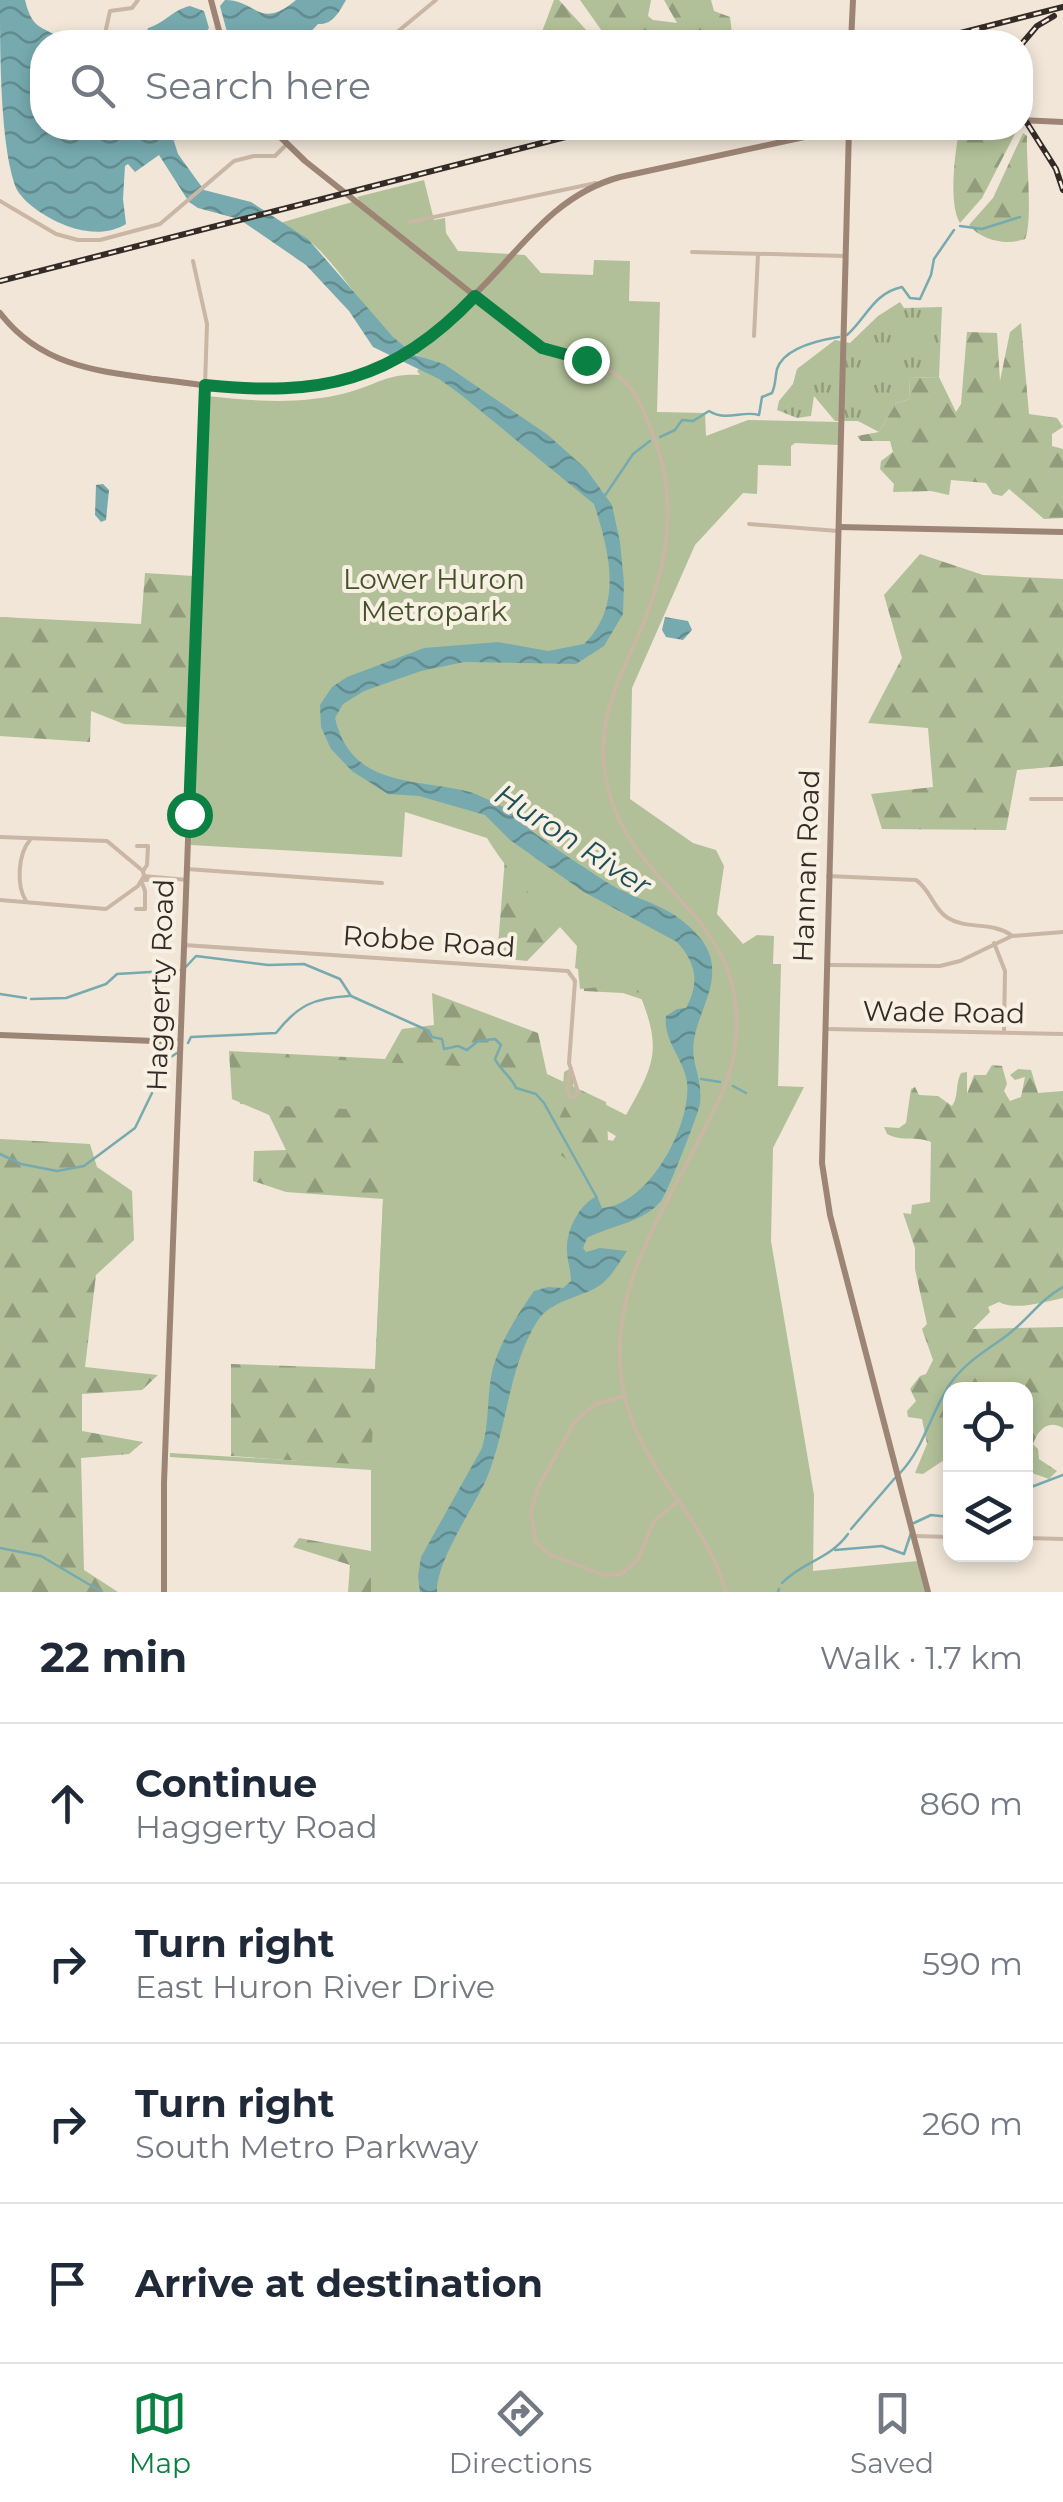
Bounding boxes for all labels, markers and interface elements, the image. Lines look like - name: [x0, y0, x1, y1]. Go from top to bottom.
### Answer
- search box: [30, 30, 1033, 140]
- icon: search: [65, 58, 120, 113]
- text: Search here: [145, 62, 371, 109]
- route end: [564, 338, 610, 384]
- park label: Lower Huron Metropark: [343, 562, 525, 628]
- street label: Hannan Road: [786, 769, 826, 963]
- water label: Huron River: [488, 775, 659, 904]
- route start: [167, 792, 213, 838]
- street label: Haggerty Road: [139, 878, 181, 1092]
- street label: Robbe Road: [341, 918, 517, 964]
- street label: Wade Road: [862, 994, 1026, 1030]
- map controls: [943, 1382, 1033, 1562]
- button: locate: [943, 1382, 1033, 1472]
- button: layers: [943, 1472, 1033, 1562]
- text: 22 min: [40, 1631, 187, 1683]
- text: Walk · 1.7 km: [820, 1638, 1023, 1677]
- text: Continue: [135, 1760, 317, 1807]
- icon: ahead: [40, 1776, 95, 1831]
- text: 860 m: [920, 1784, 1023, 1823]
- text: Haggerty Road: [135, 1807, 378, 1846]
- text: Turn right: [135, 1920, 334, 1967]
- icon: right: [40, 1936, 95, 1991]
- text: 590 m: [922, 1944, 1023, 1983]
- text: East Huron River Drive: [135, 1967, 495, 2006]
- text: Turn right: [135, 2080, 334, 2127]
- icon: right: [40, 2096, 95, 2151]
- text: 260 m: [922, 2104, 1023, 2143]
- text: South Metro Parkway: [135, 2127, 478, 2166]
- icon: arrive: [40, 2256, 95, 2311]
- text: Arrive at destination: [135, 2260, 543, 2307]
- tab: Map: [129, 2386, 191, 2480]
- tab: Directions: [449, 2386, 592, 2480]
- tab: Saved: [850, 2386, 934, 2480]

